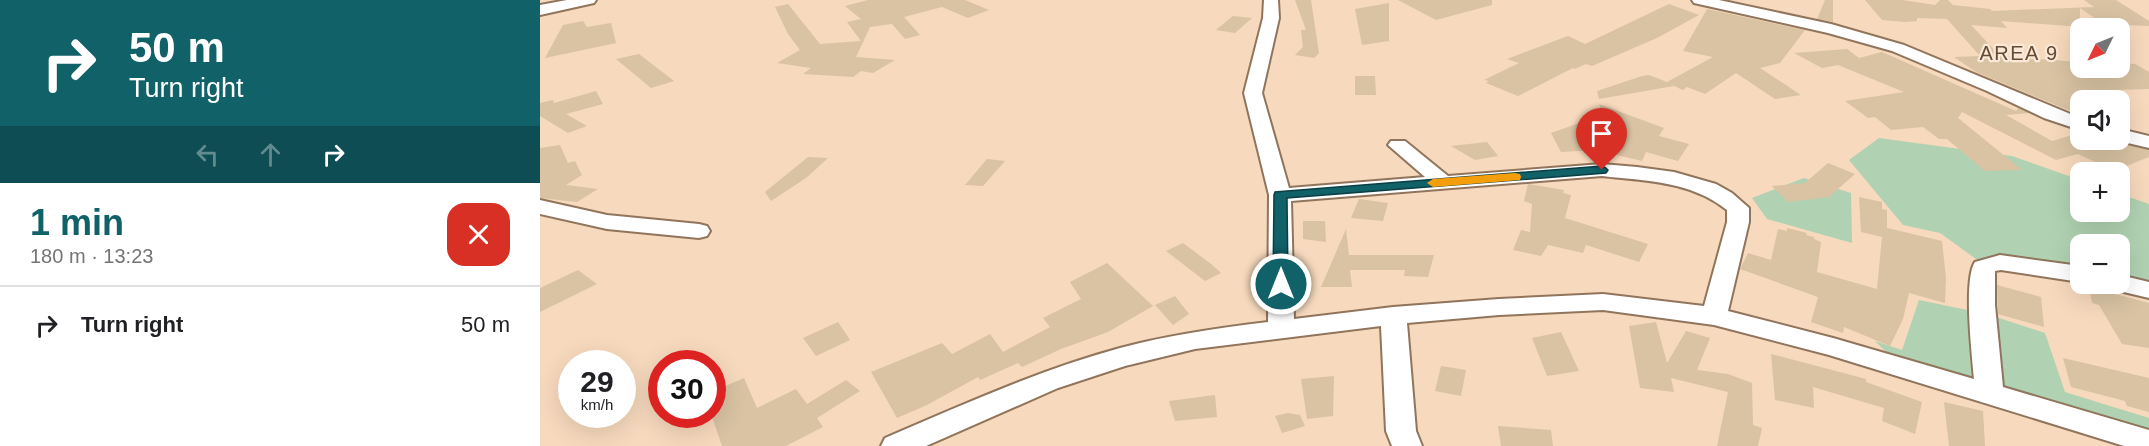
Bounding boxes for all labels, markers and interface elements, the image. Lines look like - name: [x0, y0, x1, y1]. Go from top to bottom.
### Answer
- north arrow: [2070, 18, 2130, 78]
- map controls: [2070, 18, 2130, 294]
- icon: right: [30, 24, 108, 102]
- text: 50 m: [129, 24, 225, 71]
- district label: AREA 9: [1979, 42, 2059, 64]
- text: Turn right: [129, 73, 244, 103]
- button: sound: [2070, 90, 2130, 150]
- pin: [1576, 108, 1627, 170]
- icon: arrive: [1585, 117, 1618, 150]
- icon: left: [191, 138, 224, 171]
- icon: ahead: [254, 138, 287, 171]
- icon: right: [317, 138, 350, 171]
- button: +: [2070, 162, 2130, 222]
- text: 1 min: [30, 202, 124, 243]
- button: close: [447, 203, 510, 266]
- button: −: [2070, 234, 2130, 294]
- text: 180 m · 13:23: [30, 245, 153, 267]
- position arrow: [1249, 252, 1313, 316]
- icon: right: [30, 309, 63, 342]
- text: Turn right: [81, 312, 183, 337]
- text: 50 m: [461, 312, 510, 337]
- speed limit sign: 30: [648, 350, 726, 428]
- text: 29: [580, 365, 614, 398]
- text: km/h: [581, 396, 613, 413]

